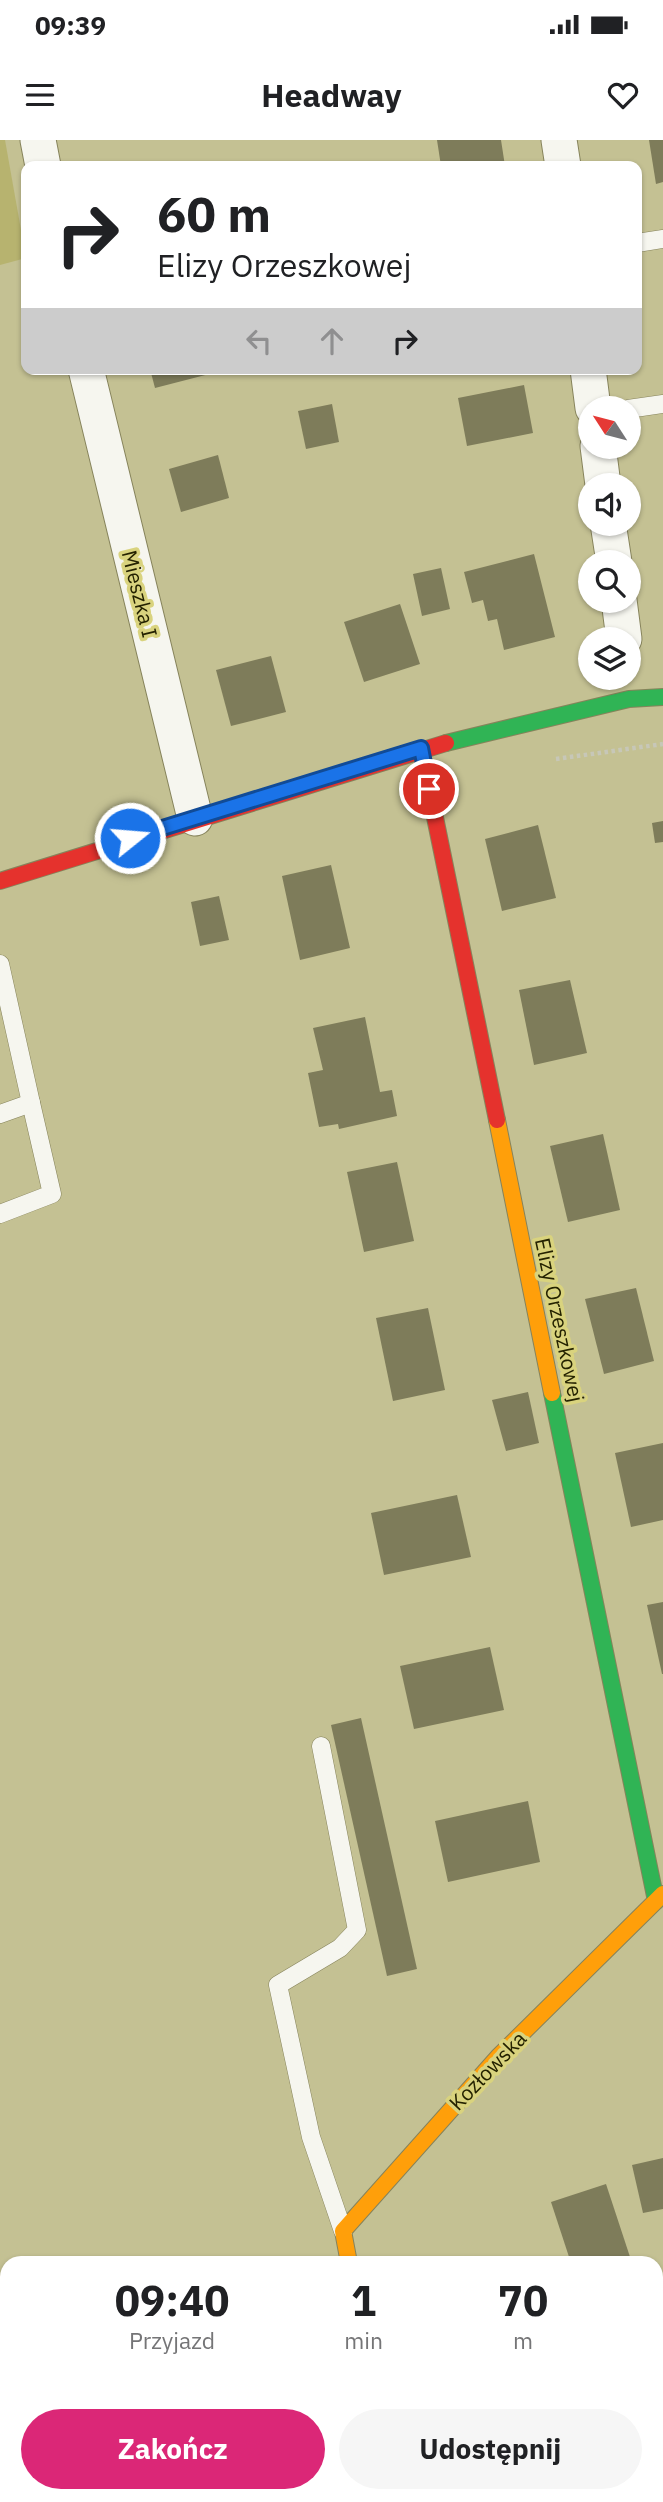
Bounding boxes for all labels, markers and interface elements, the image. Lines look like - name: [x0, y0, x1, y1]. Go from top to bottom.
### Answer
- text: 09:39: [35, 8, 106, 42]
- text: Headway: [261, 74, 402, 116]
- icon: menu: [21, 76, 59, 114]
- icon: heart: [604, 76, 642, 114]
- text: 60 m: [157, 182, 271, 245]
- icon: right: [42, 189, 133, 280]
- text: Elizy Orzeszkowej: [157, 244, 411, 286]
- icon: left: [240, 322, 278, 360]
- icon: ahead: [313, 322, 351, 360]
- icon: right: [386, 322, 424, 360]
- north arrow: [578, 396, 640, 458]
- map controls: [578, 396, 641, 690]
- button: sound: [578, 473, 641, 536]
- street label: Mieszka I: [116, 547, 164, 640]
- button: search: [578, 550, 641, 613]
- button: layers: [578, 627, 641, 690]
- pin: [399, 759, 459, 819]
- icon: arrive: [410, 770, 448, 808]
- position arrow: [93, 801, 167, 875]
- street label: Elizy Orzeszkowej: [529, 1235, 591, 1404]
- street label: Kozłowska: [442, 2025, 532, 2116]
- text: 09:40: [115, 2273, 229, 2328]
- text: 1: [351, 2273, 376, 2328]
- text: 70: [498, 2273, 548, 2328]
- text: Przyjazd: [129, 2325, 215, 2355]
- text: min: [344, 2325, 383, 2355]
- text: m: [513, 2325, 533, 2355]
- button: Zakończ: [21, 2409, 325, 2489]
- button: Udostępnij: [339, 2409, 642, 2489]

